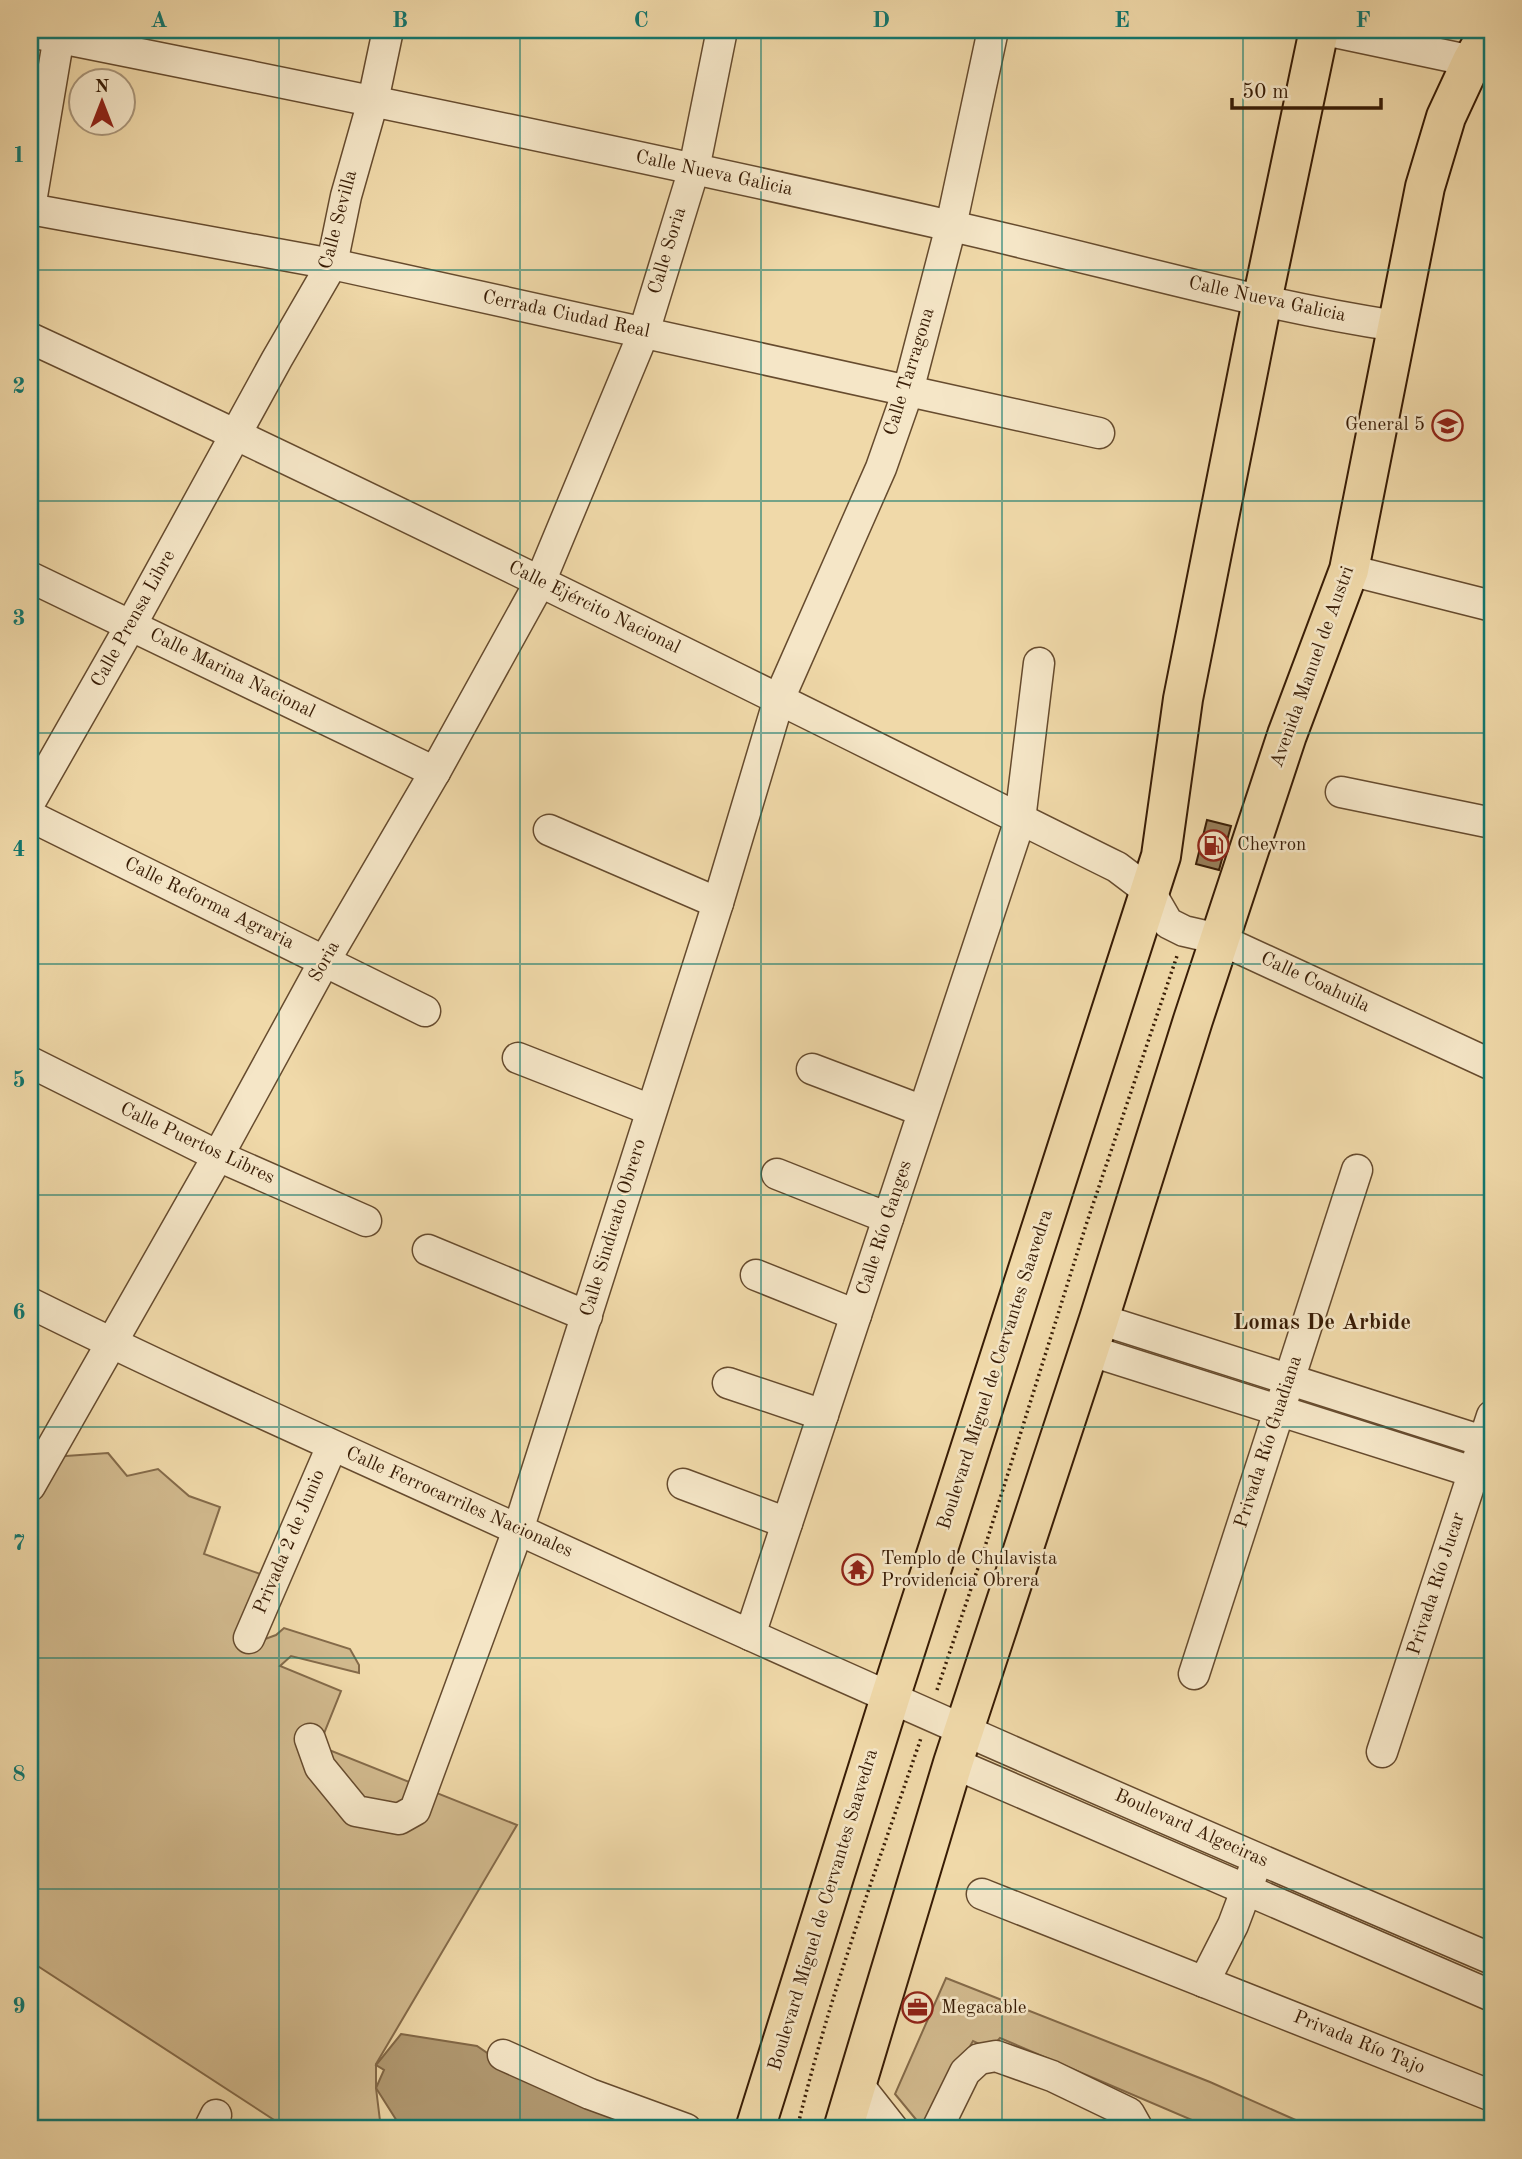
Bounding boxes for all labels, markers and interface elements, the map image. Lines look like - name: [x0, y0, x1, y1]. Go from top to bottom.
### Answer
- text: A: [150, 9, 168, 32]
- text: B: [392, 9, 408, 32]
- text: C: [633, 9, 649, 32]
- text: D: [872, 9, 890, 32]
- text: E: [1114, 9, 1130, 32]
- text: F: [1355, 9, 1371, 32]
- north arrow: [66, 66, 136, 136]
- scale bar: [1232, 66, 1380, 110]
- text: N: [95, 78, 110, 97]
- text: 50 m: [1242, 82, 1289, 103]
- text: 1: [12, 144, 26, 167]
- street label: Calle Nueva Galicia: [634, 148, 795, 200]
- street label: Calle Sevilla: [317, 168, 362, 272]
- street label: Calle Soria: [646, 205, 690, 297]
- street label: Calle Nueva Galicia: [1187, 274, 1348, 326]
- street label: Cerrada Ciudad Real: [481, 288, 651, 342]
- street label: Calle Tarragona: [882, 305, 939, 438]
- text: 2: [12, 375, 26, 398]
- school or university icon: General 5: [1431, 408, 1465, 442]
- place label: General 5: [1345, 416, 1425, 435]
- street label: Calle Prensa Libre: [89, 547, 179, 691]
- street label: Calle Ejército Nacional: [505, 558, 683, 658]
- street label: Avenida Manuel de Austri: [1268, 564, 1358, 770]
- text: 3: [12, 607, 26, 630]
- street label: Calle Marina Nacional: [146, 626, 318, 722]
- fuel station icon: Chevron: [1197, 828, 1231, 862]
- place label: Chevron: [1237, 836, 1306, 855]
- text: 4: [12, 838, 26, 861]
- street label: Calle Reforma Agraria: [121, 855, 297, 954]
- street label: Soria: [306, 938, 344, 986]
- street label: Calle Coahuila: [1257, 949, 1373, 1017]
- text: 5: [12, 1069, 26, 1092]
- street label: Calle Puertos Libres: [117, 1100, 277, 1188]
- street label: Calle Sindicato Obrero: [578, 1137, 650, 1319]
- street label: Calle Río Ganges: [854, 1158, 916, 1298]
- street label: Boulevard Miguel de Cervantes Saavedra: [935, 1207, 1057, 1532]
- text: 6: [12, 1301, 26, 1324]
- district label: Lomas De Arbide: [1233, 1311, 1411, 1334]
- street label: Privada Río Guadiana: [1232, 1353, 1306, 1531]
- street label: Calle Ferrocarriles Nacionales: [343, 1444, 575, 1562]
- street label: Privada 2 de Junio: [251, 1467, 329, 1617]
- street label: Privada Río Jucar: [1405, 1510, 1469, 1658]
- text: 7: [12, 1532, 26, 1555]
- place label: Templo de Chulavista Providencia Obrera: [881, 1550, 1058, 1591]
- temple icon: Templo de Chulavista Providencia Obrera: [841, 1553, 875, 1587]
- street label: Boulevard Miguel de Cervantes Saavedra: [766, 1746, 882, 2073]
- text: 8: [12, 1763, 26, 1786]
- street label: Boulevard Algeciras: [1111, 1787, 1271, 1871]
- office icon: Megacable: [901, 1991, 935, 2025]
- text: 9: [12, 1995, 26, 2018]
- place label: Megacable: [941, 1999, 1027, 2018]
- street label: Privada Río Tajo: [1290, 2008, 1428, 2078]

